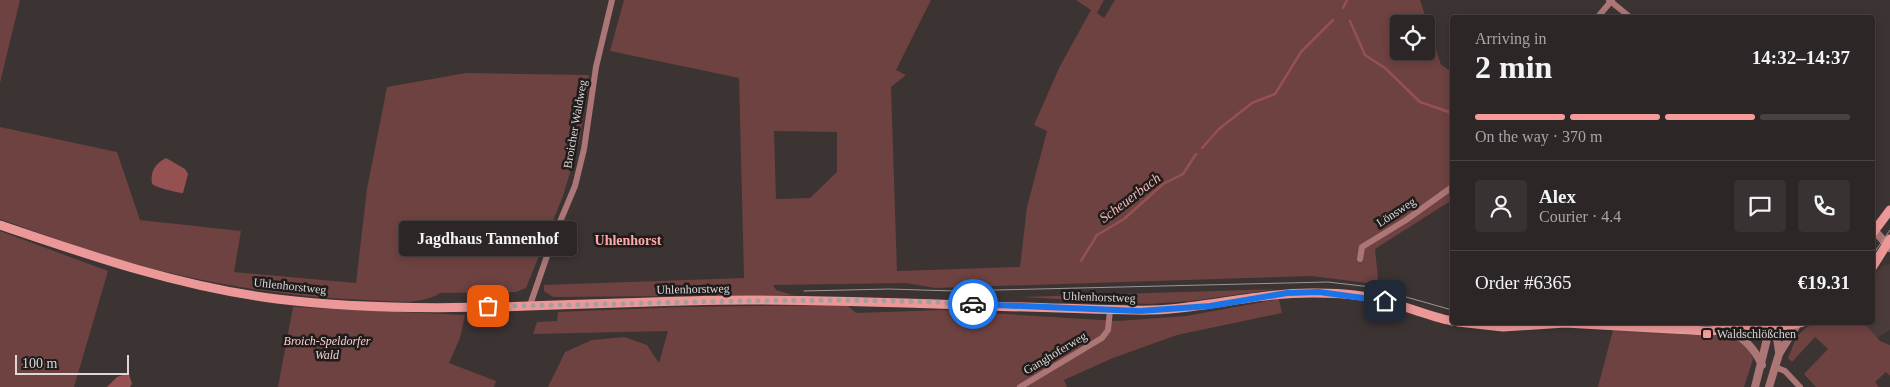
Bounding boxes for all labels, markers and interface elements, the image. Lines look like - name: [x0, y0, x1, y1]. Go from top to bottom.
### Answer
- map controls: [1390, 15, 1435, 60]
- button: locate: [1390, 15, 1435, 60]
- text: Arriving in: [1475, 30, 1547, 47]
- text: 14:32–14:37: [1752, 47, 1850, 68]
- text: 2 min: [1475, 49, 1552, 85]
- street label: Broicher Waldweg: [560, 79, 590, 169]
- text: On the way · 370 m: [1475, 128, 1603, 145]
- water label: Scheuerbach: [1097, 170, 1163, 226]
- button: person: [1475, 180, 1527, 232]
- button: chat: [1734, 180, 1786, 232]
- button: phone: [1798, 180, 1850, 232]
- text: Alex: [1539, 186, 1576, 207]
- street label: Lönsweg: [1374, 194, 1418, 230]
- text: Courier · 4.4: [1539, 208, 1621, 225]
- callout: Jagdhaus Tannenhof: [399, 221, 577, 256]
- text: Jagdhaus Tannenhof: [417, 230, 559, 247]
- district label: Uhlenhorst: [595, 233, 662, 248]
- text: Order #6365: [1475, 272, 1572, 293]
- text: €19.31: [1798, 272, 1850, 293]
- street label: Uhlenhorstweg: [253, 275, 327, 297]
- courier: [948, 279, 998, 329]
- pin: [1364, 280, 1406, 322]
- street label: Uhlenhorstweg: [656, 281, 730, 297]
- pin: [467, 285, 509, 327]
- icon: home: [1371, 287, 1399, 315]
- street label: Uhlenhorstweg: [1062, 289, 1136, 305]
- icon: car: [959, 290, 987, 318]
- icon: bag: [474, 292, 502, 320]
- place label: Waldschlößchen: [1717, 327, 1796, 341]
- marker: Waldschlößchen: [1701, 328, 1713, 340]
- street label: Ganghoferweg: [1021, 329, 1089, 377]
- park label: Broich-Speldorfer Wald: [284, 334, 371, 362]
- scale bar: [15, 352, 129, 375]
- text: 100 m: [22, 356, 57, 371]

